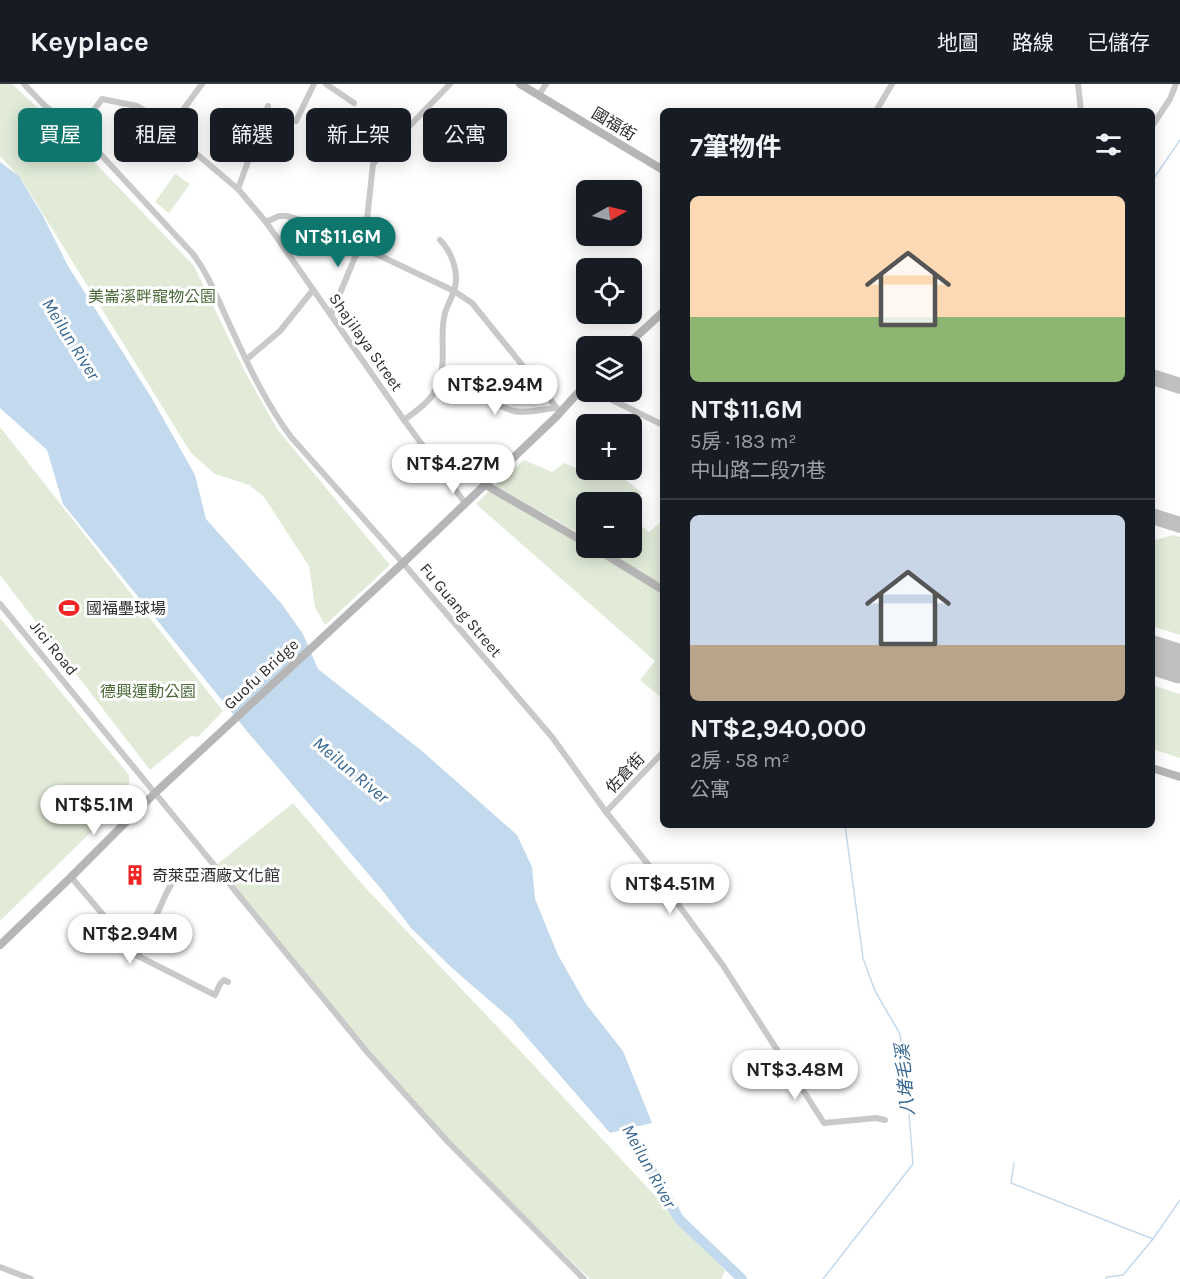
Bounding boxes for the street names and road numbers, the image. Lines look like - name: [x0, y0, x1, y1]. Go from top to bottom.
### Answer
- street label: 國福街: [589, 103, 639, 145]
- street label: Shajilaya Street: [325, 289, 407, 395]
- street label: Fu Guang Street: [416, 559, 506, 661]
- street label: Jici Road: [26, 617, 82, 679]
- street label: Guofu Bridge: [220, 635, 302, 713]
- street label: 佐倉街: [602, 749, 648, 797]

